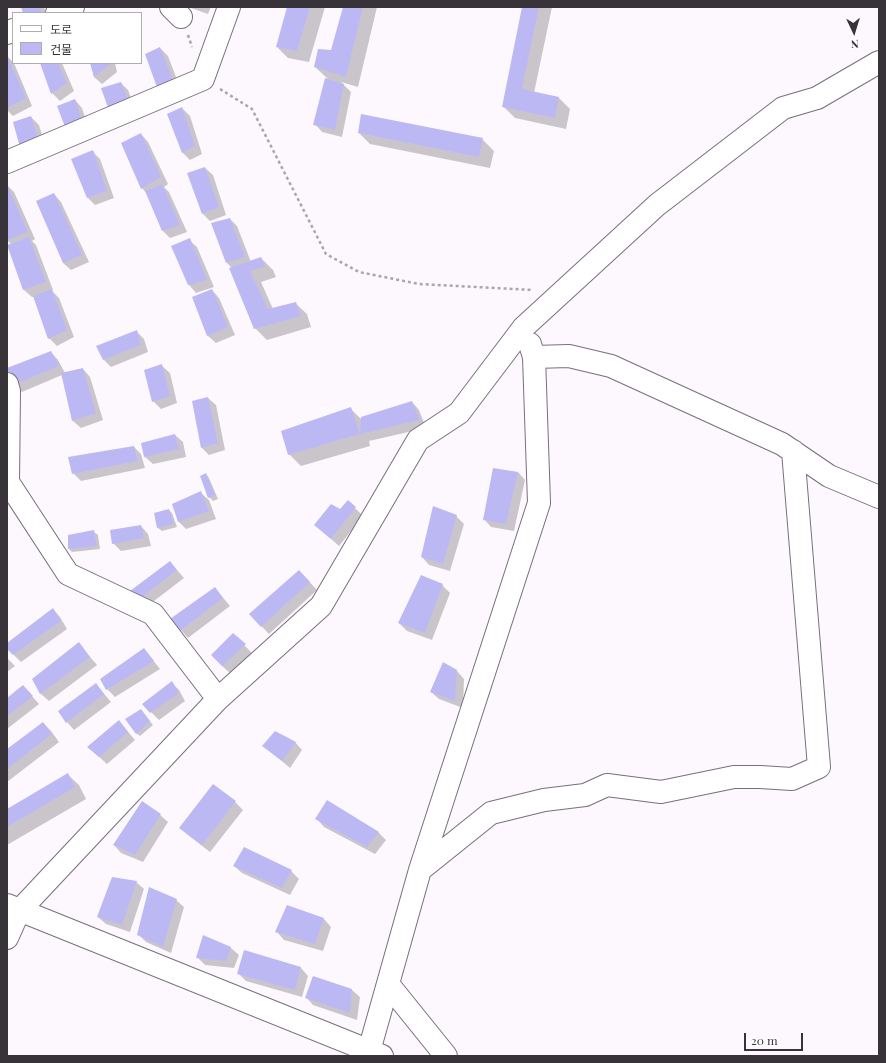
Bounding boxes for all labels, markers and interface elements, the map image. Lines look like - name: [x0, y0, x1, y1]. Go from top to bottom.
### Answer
- legend: [12, 12, 142, 64]
- north arrow: [834, 12, 874, 52]
- text: 도로: [50, 21, 72, 37]
- text: N: [850, 37, 859, 52]
- text: 건물: [50, 41, 72, 57]
- scale bar: [746, 1025, 805, 1051]
- text: 20 m: [751, 1032, 778, 1048]

